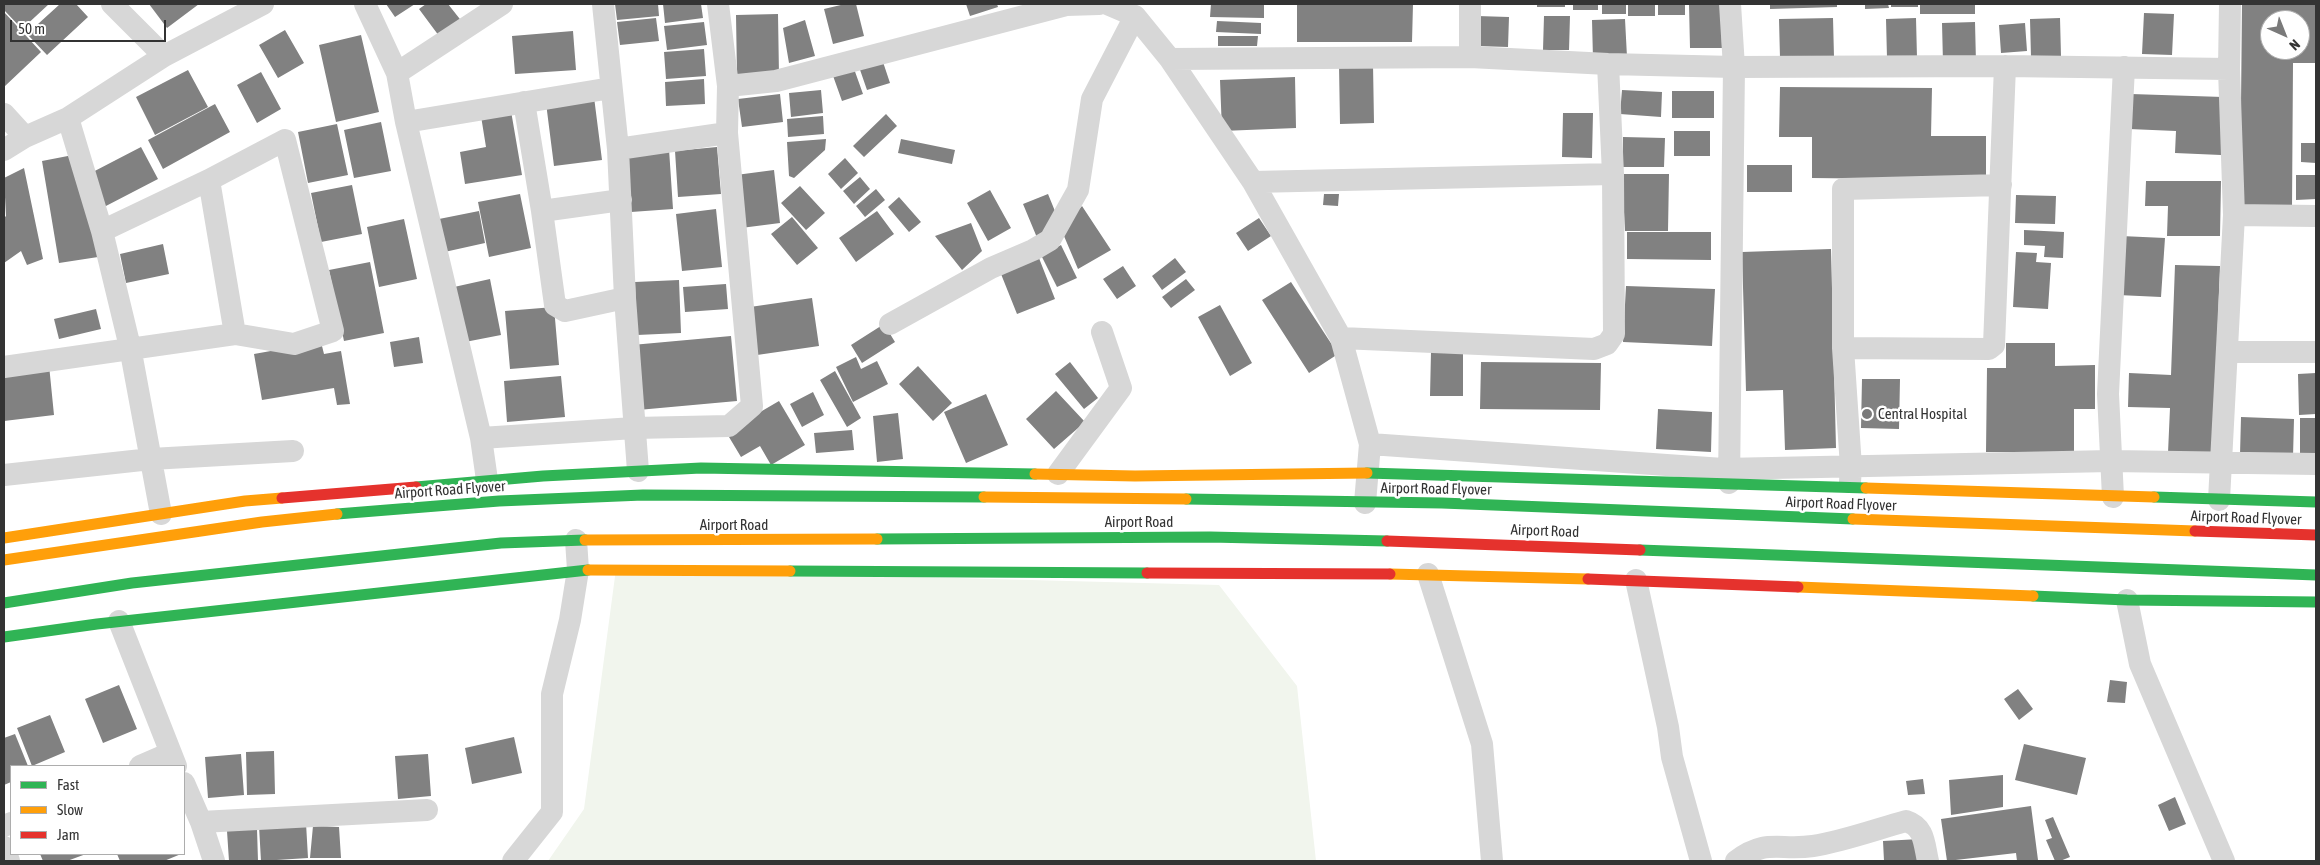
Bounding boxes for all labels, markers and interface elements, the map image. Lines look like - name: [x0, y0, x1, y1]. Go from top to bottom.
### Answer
- scale bar: [12, 10, 169, 42]
- north arrow: [2260, 10, 2310, 60]
- text: 50 m: [18, 20, 45, 37]
- text: N: [2286, 36, 2303, 54]
- place label: Central Hospital: [1878, 405, 1967, 423]
- marker: Central Hospital: [1860, 407, 1874, 421]
- street label: Airport Road Flyover: [394, 477, 506, 503]
- street label: Airport Road Flyover: [1380, 479, 1492, 499]
- street label: Airport Road Flyover: [1785, 493, 1897, 515]
- street label: Airport Road Flyover: [2190, 507, 2302, 529]
- street label: Airport Road: [1105, 513, 1173, 531]
- street label: Airport Road: [700, 516, 768, 534]
- street label: Airport Road: [1510, 521, 1580, 541]
- legend: [10, 765, 185, 855]
- text: Fast: [57, 776, 79, 793]
- text: Slow: [57, 801, 83, 818]
- text: Jam: [57, 826, 80, 843]

